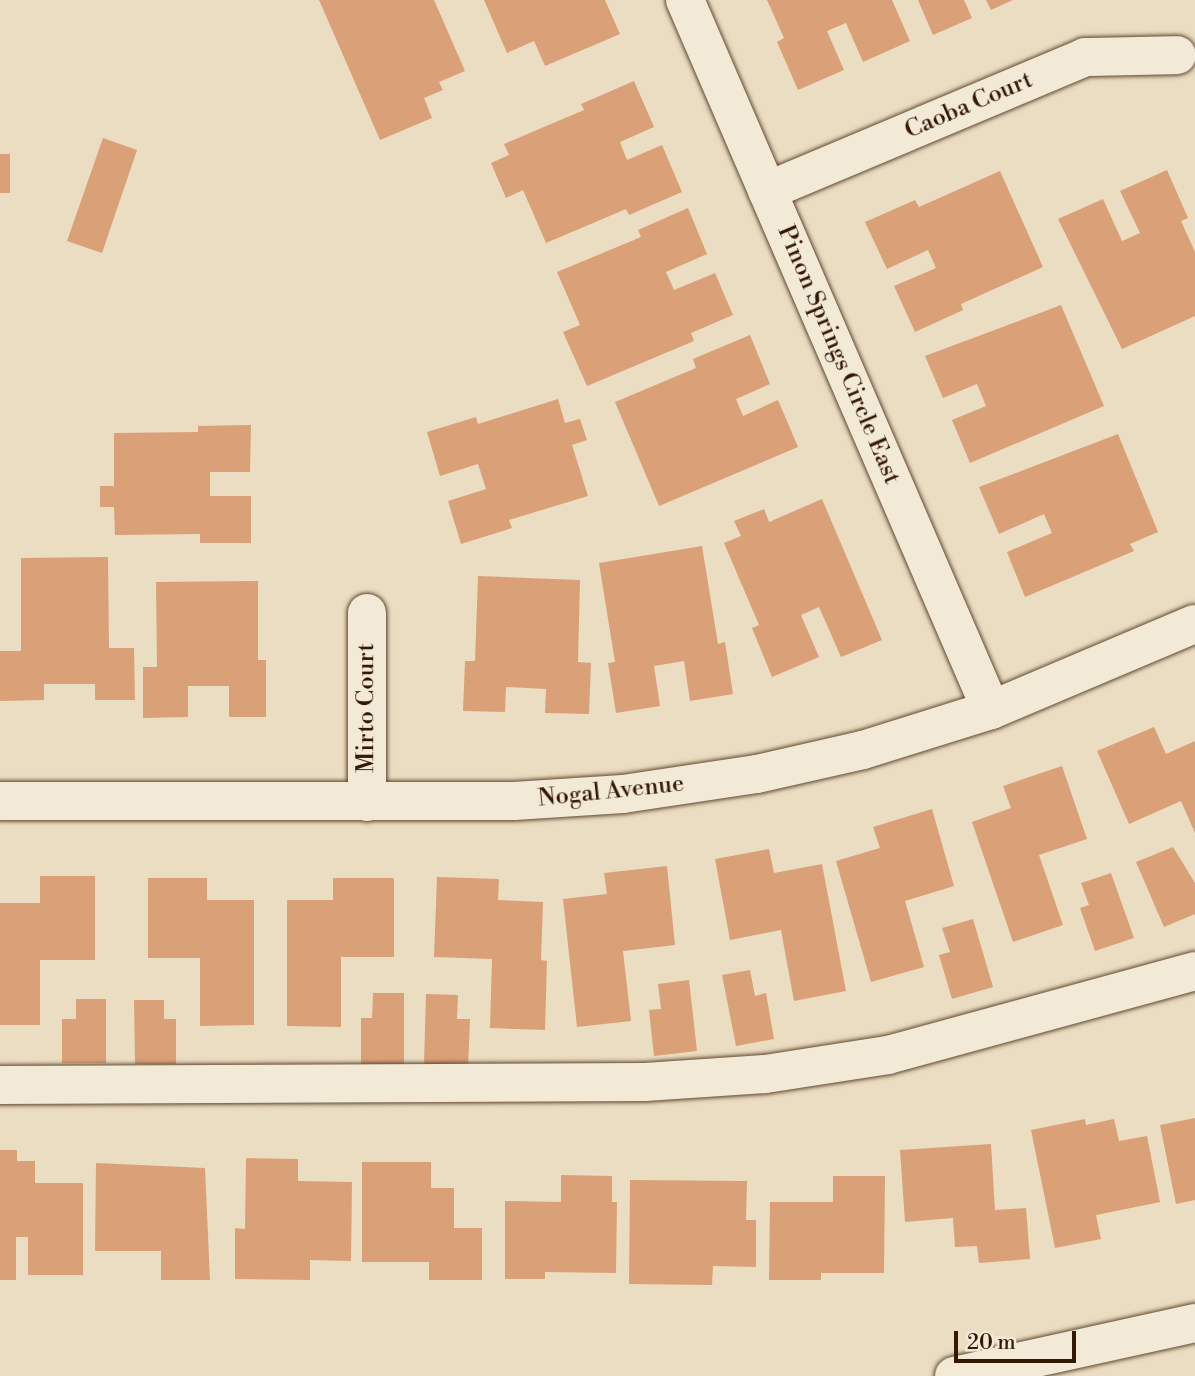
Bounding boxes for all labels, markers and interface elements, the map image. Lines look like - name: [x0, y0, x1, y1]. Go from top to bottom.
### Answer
- street label: Caoba Court: [901, 66, 1037, 146]
- street label: Pinon Springs Circle East: [770, 221, 906, 489]
- street label: Mirto Court: [353, 643, 381, 773]
- street label: Nogal Avenue: [537, 770, 685, 814]
- scale bar: [957, 1316, 1080, 1360]
- text: 20 m: [967, 1330, 1016, 1356]

